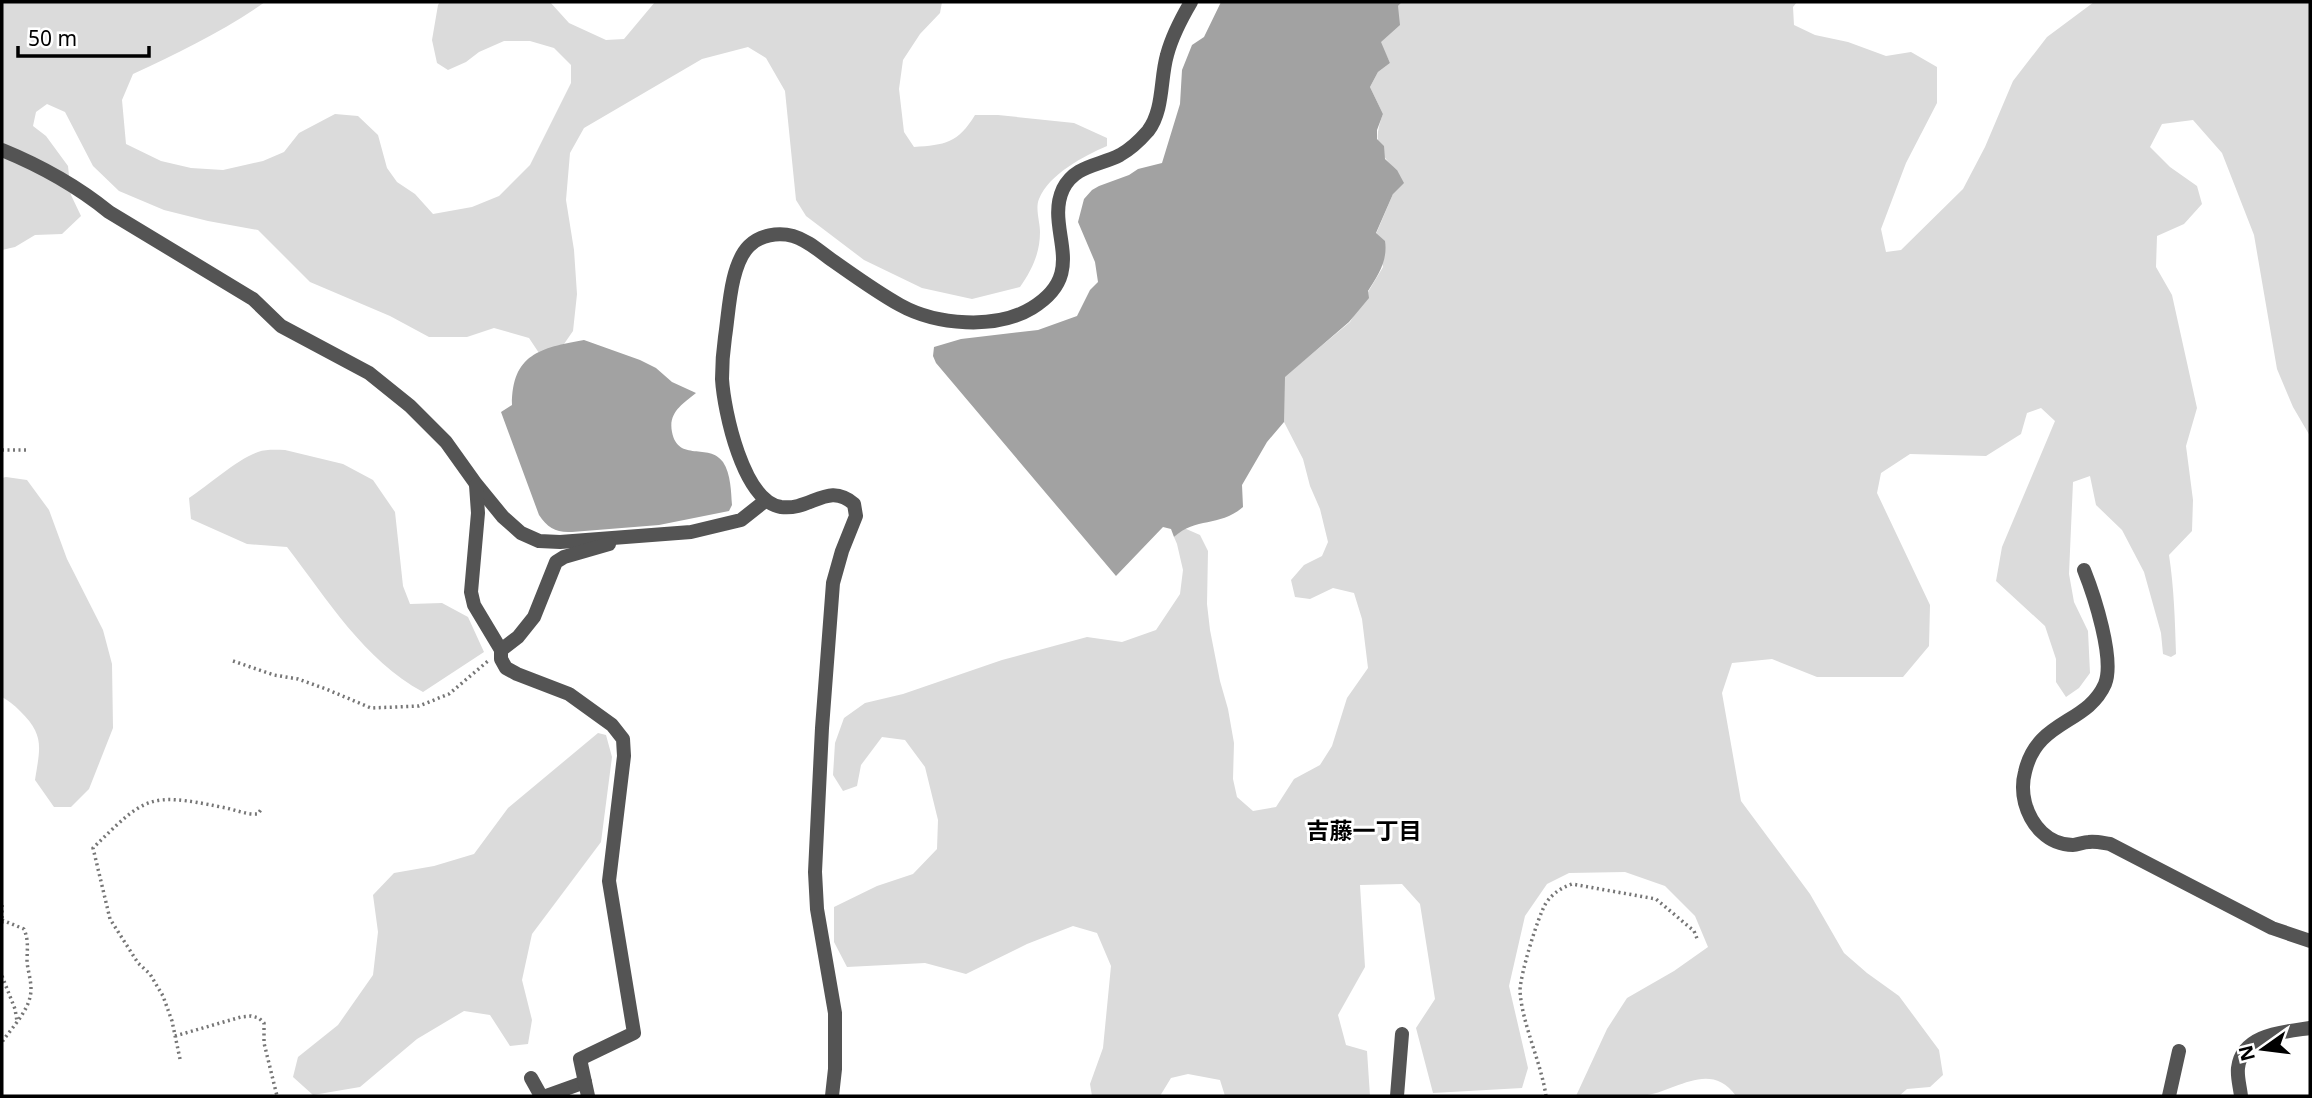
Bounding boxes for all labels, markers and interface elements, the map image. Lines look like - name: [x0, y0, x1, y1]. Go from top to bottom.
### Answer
- scale bar: [18, 14, 149, 58]
- text: 50 m: [28, 24, 77, 52]
- district label: 吉藤一丁目: [1307, 814, 1422, 846]
- north arrow: [2228, 1014, 2298, 1084]
- text: N: [2232, 1042, 2261, 1064]

